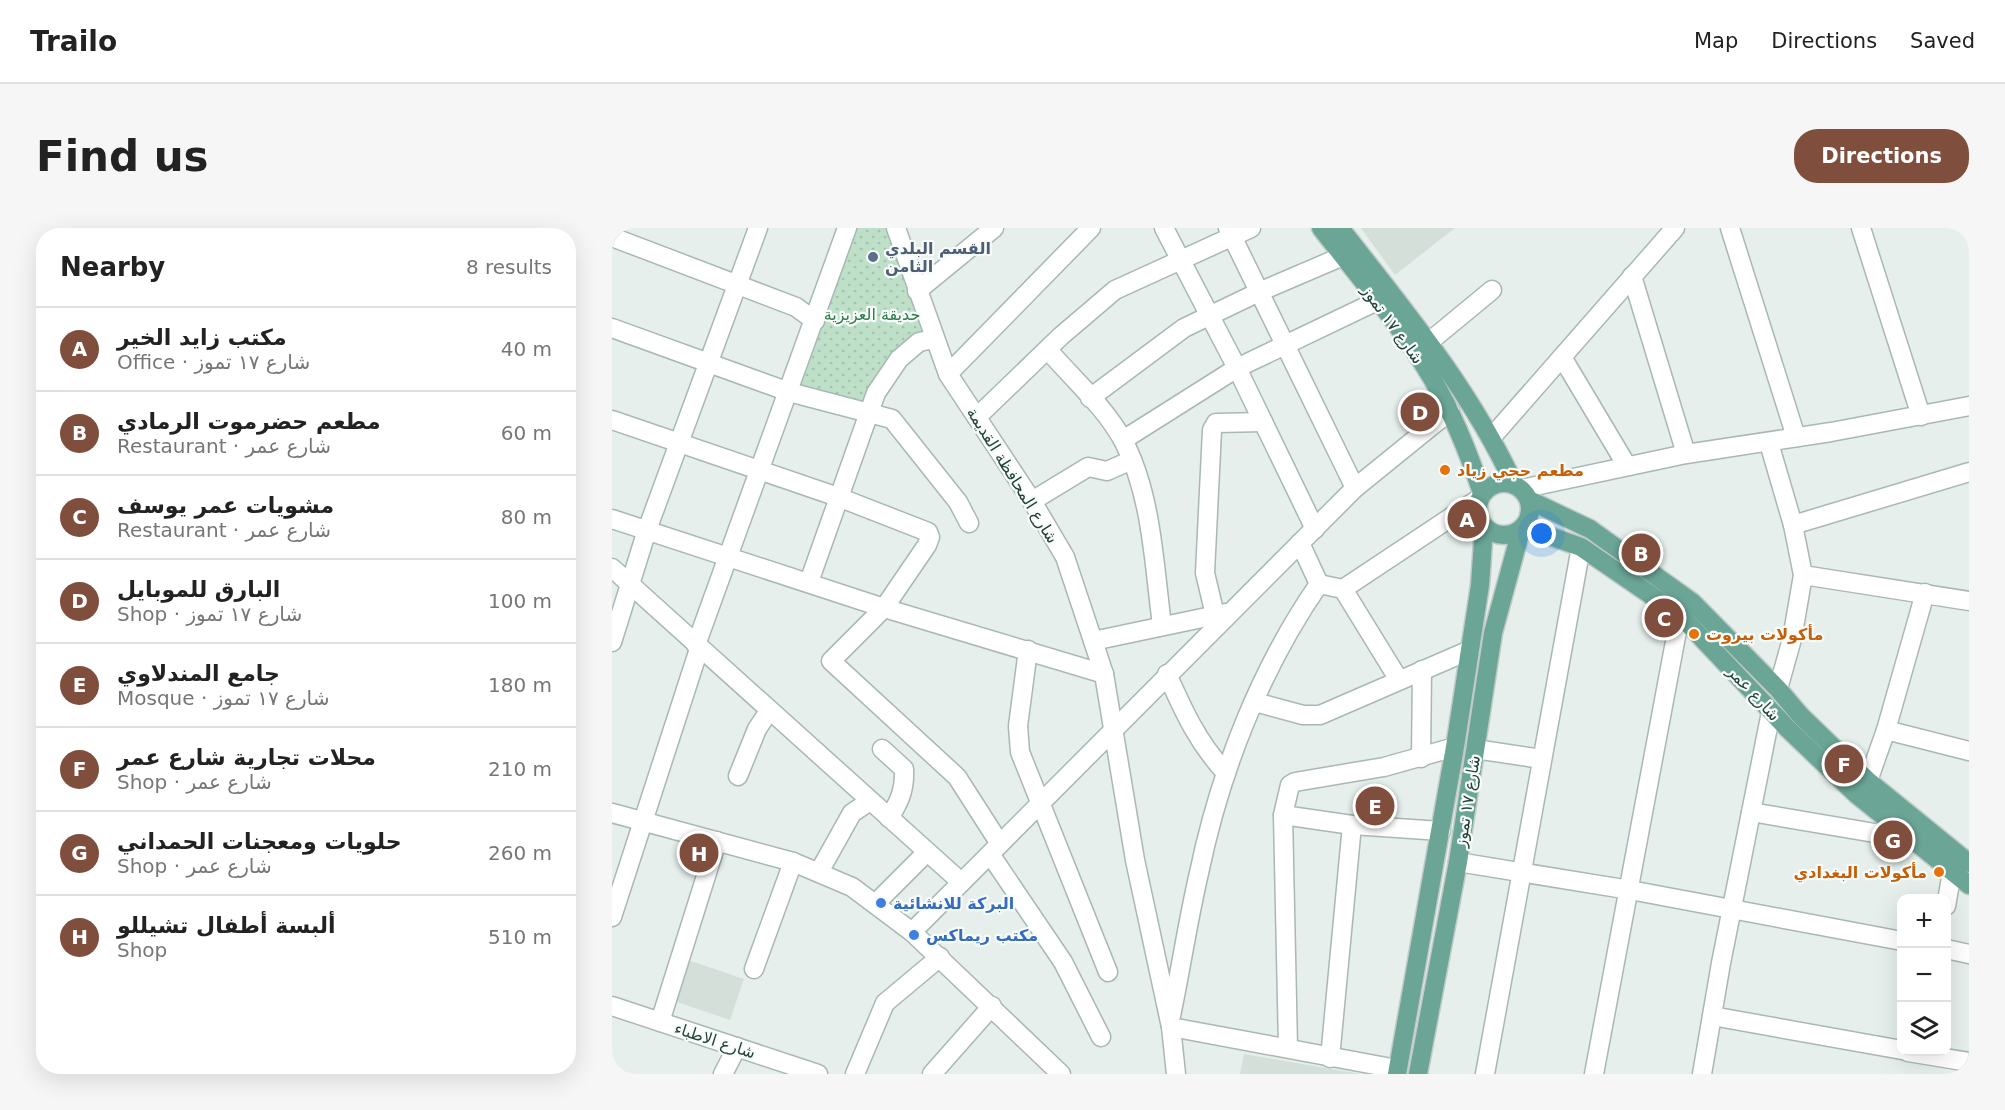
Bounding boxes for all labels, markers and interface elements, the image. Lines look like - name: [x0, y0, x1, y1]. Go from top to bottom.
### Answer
- text: Trailo: [30, 25, 117, 58]
- text: Map: [1694, 29, 1738, 53]
- text: Directions: [1771, 29, 1877, 53]
- text: Saved: [1910, 29, 1975, 53]
- button: Directions: [1794, 129, 1969, 183]
- text: Find us: [36, 132, 209, 181]
- place label: القسم البلدي الثامن: [885, 239, 991, 276]
- marker: القسم البلدي الثامن: [866, 250, 880, 264]
- text: Nearby: [60, 252, 165, 282]
- text: 8 results: [466, 255, 552, 279]
- street label: شارع ١٧ تموز: [1356, 280, 1427, 368]
- park label: حديقة العزيزية: [824, 305, 920, 325]
- text: مكتب زايد الخير: [117, 325, 287, 350]
- text: A: [72, 337, 87, 361]
- text: 40 m: [501, 337, 552, 361]
- text: Office · شارع ١٧ تموز: [117, 350, 310, 374]
- pin: D: [1400, 390, 1440, 435]
- street label: شارع المحافظة القديمة: [962, 404, 1062, 547]
- text: مطعم حضرموت الرمادي: [117, 409, 381, 434]
- text: B: [72, 421, 87, 445]
- text: 60 m: [501, 421, 552, 445]
- text: Restaurant · شارع عمر: [117, 434, 331, 458]
- place label: مطعم حجي زياد: [1457, 461, 1584, 481]
- marker: مطعم حجي زياد: [1438, 463, 1452, 477]
- text: مشويات عمر يوسف: [117, 493, 334, 518]
- pin: A: [1448, 496, 1486, 542]
- text: C: [72, 505, 87, 529]
- text: 80 m: [501, 505, 552, 529]
- text: Restaurant · شارع عمر: [117, 518, 331, 542]
- your location: [1527, 519, 1556, 548]
- pin: B: [1622, 530, 1660, 576]
- text: البارق للموبايل: [117, 577, 280, 602]
- text: D: [71, 589, 88, 613]
- text: 100 m: [488, 589, 552, 613]
- pin: C: [1644, 596, 1684, 640]
- text: Shop · شارع ١٧ تموز: [117, 602, 302, 626]
- place label: مأكولات بيروت: [1706, 624, 1823, 644]
- marker: مأكولات بيروت: [1687, 627, 1701, 641]
- text: جامع المندلاوي: [117, 661, 280, 686]
- street label: شارع عمر: [1722, 661, 1784, 725]
- text: E: [73, 673, 86, 697]
- text: 180 m: [488, 673, 552, 697]
- text: Mosque · شارع ١٧ تموز: [117, 686, 329, 710]
- pin: F: [1824, 742, 1864, 786]
- text: محلات تجارية شارع عمر: [117, 745, 376, 770]
- street label: شارع ١٧ تموز: [1451, 754, 1485, 849]
- text: F: [73, 757, 86, 781]
- text: 210 m: [488, 757, 552, 781]
- text: Shop · شارع عمر: [117, 770, 272, 794]
- pin: E: [1356, 784, 1395, 828]
- pin: G: [1874, 818, 1912, 862]
- text: حلويات ومعجنات الحمداني: [117, 829, 402, 854]
- pin: H: [680, 830, 718, 876]
- text: G: [71, 841, 88, 865]
- text: 260 m: [488, 841, 552, 865]
- text: Shop · شارع عمر: [117, 854, 272, 878]
- place label: مأكولات البغدادي: [1794, 862, 1927, 883]
- marker: مأكولات البغدادي: [1932, 865, 1946, 879]
- place label: البركة للانشائية: [893, 894, 1014, 913]
- map controls: [1897, 894, 1951, 1056]
- button: +: [1897, 894, 1951, 948]
- marker: البركة للانشائية: [874, 896, 888, 910]
- text: ألبسة أطفال تشيللو: [117, 913, 336, 938]
- text: H: [71, 925, 88, 949]
- text: 510 m: [488, 925, 552, 949]
- place label: مكتب ريماكس: [926, 926, 1038, 945]
- marker: مكتب ريماكس: [907, 928, 921, 942]
- text: Shop: [117, 938, 167, 962]
- button: −: [1897, 948, 1951, 1002]
- button: layers: [1897, 1002, 1951, 1056]
- street label: شارع الاطباء: [672, 1018, 758, 1063]

